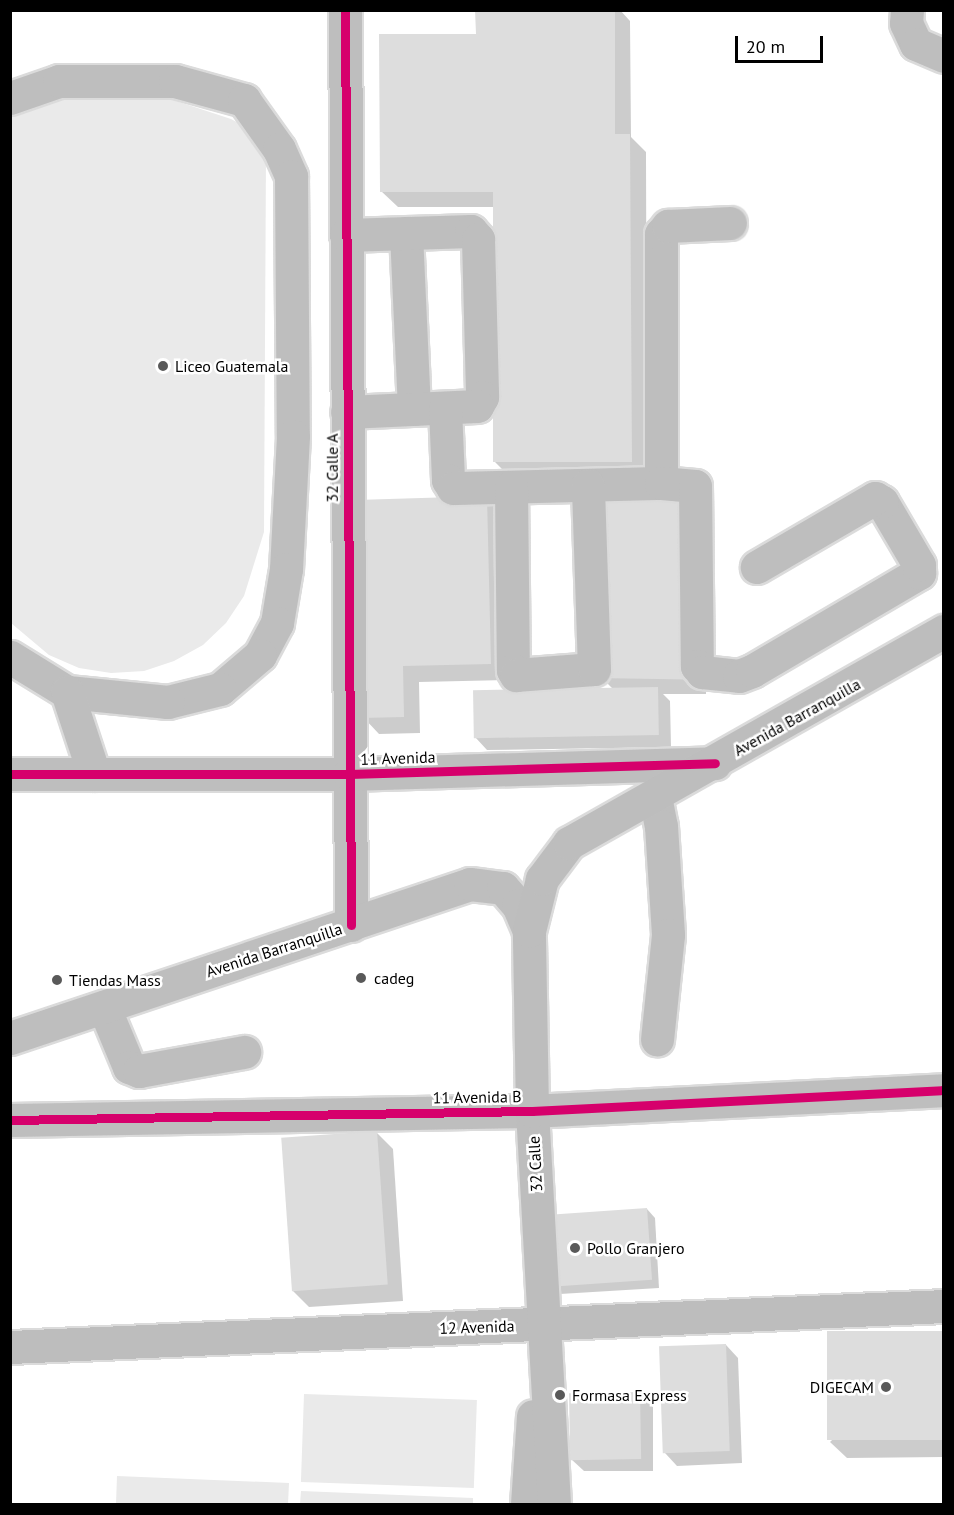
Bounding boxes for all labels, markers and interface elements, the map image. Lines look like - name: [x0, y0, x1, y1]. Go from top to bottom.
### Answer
- scale bar: [738, 24, 826, 62]
- text: 20 m: [746, 35, 785, 58]
- place label: Liceo Guatemala: [175, 356, 288, 376]
- marker: Liceo Guatemala: [156, 359, 170, 373]
- street label: 32 Calle A: [322, 433, 342, 503]
- street label: Avenida Barranquilla: [730, 674, 864, 760]
- street label: 11 Avenida: [360, 747, 436, 769]
- street label: Avenida Barranquilla: [204, 919, 344, 981]
- place label: cadeg: [374, 968, 414, 988]
- marker: cadeg: [352, 969, 370, 987]
- place label: Tiendas Mass: [69, 970, 161, 990]
- marker: Tiendas Mass: [50, 973, 64, 987]
- street label: 11 Avenida B: [432, 1087, 522, 1107]
- street label: 32 Calle: [524, 1136, 546, 1192]
- place label: Pollo Granjero: [587, 1238, 684, 1258]
- marker: Pollo Granjero: [568, 1241, 582, 1255]
- street label: 12 Avenida: [439, 1316, 515, 1338]
- place label: DIGECAM: [810, 1377, 874, 1397]
- marker: DIGECAM: [879, 1380, 893, 1394]
- place label: Formasa Express: [572, 1385, 687, 1405]
- marker: Formasa Express: [553, 1388, 567, 1402]

